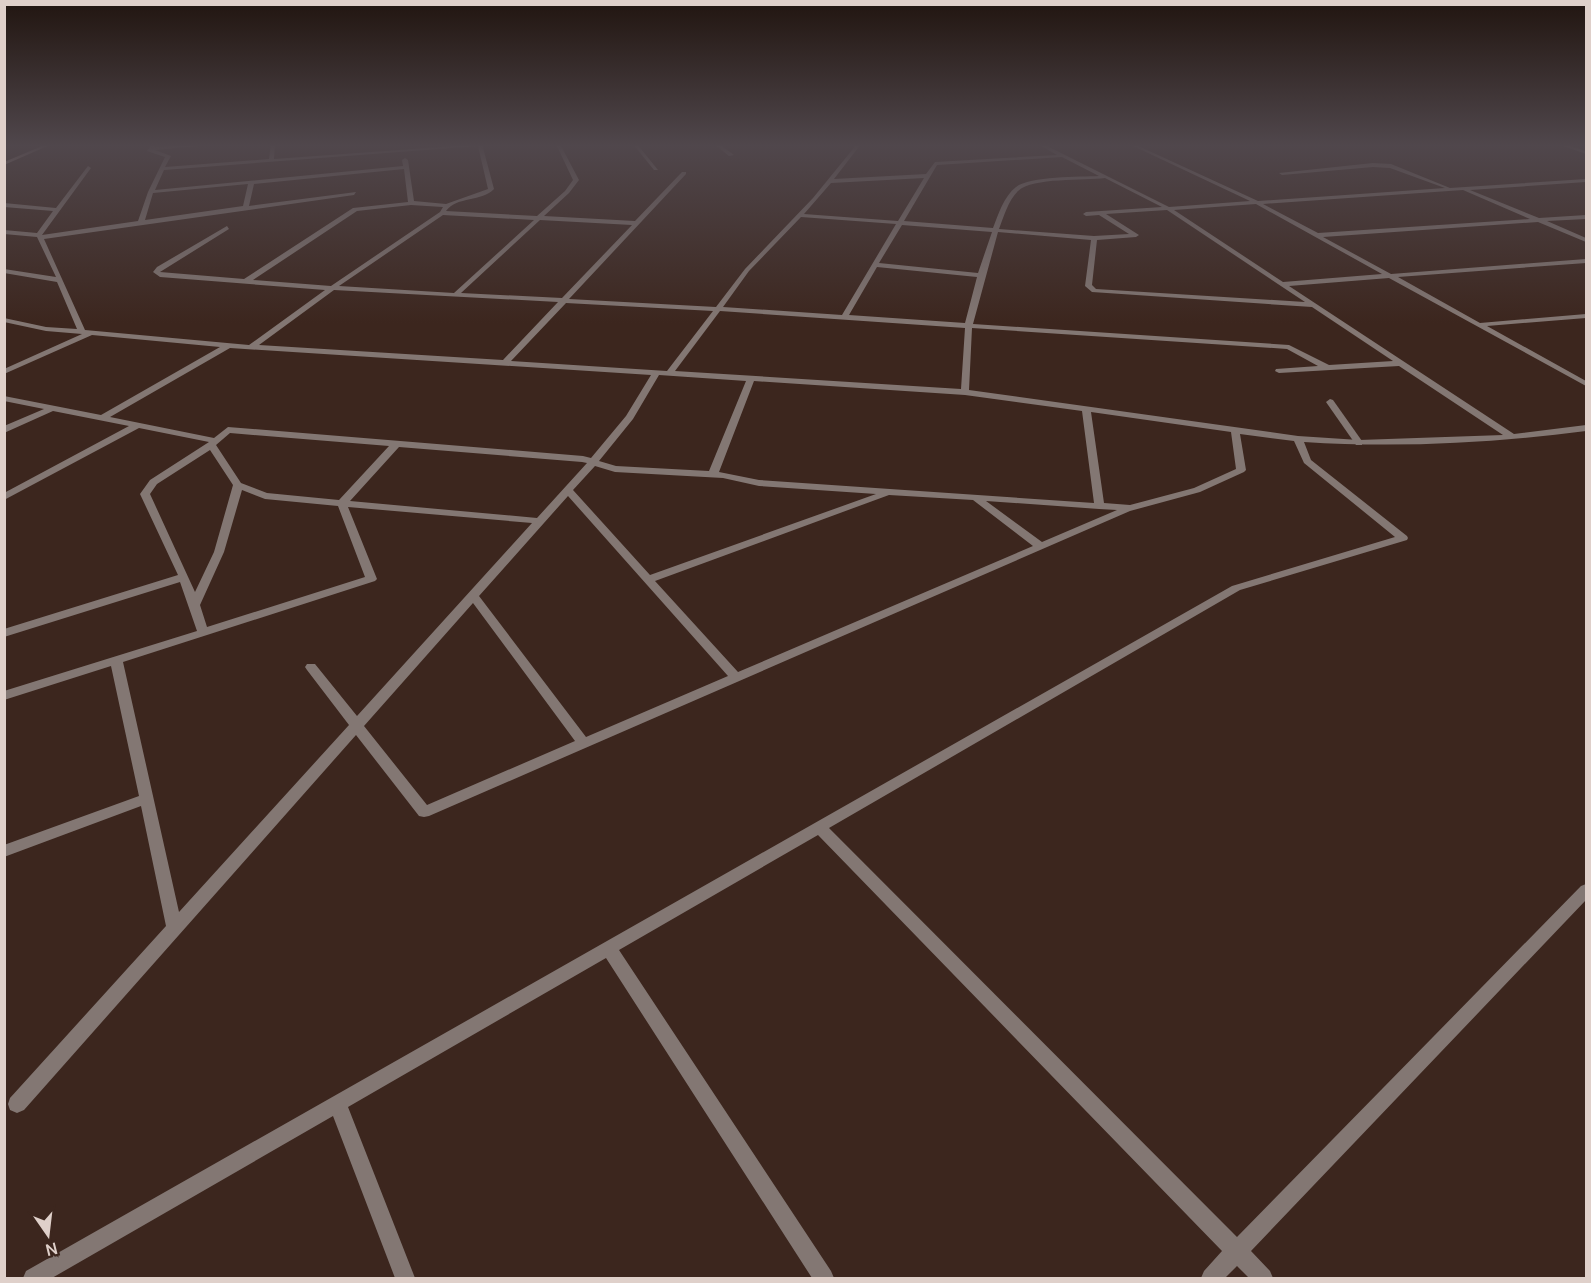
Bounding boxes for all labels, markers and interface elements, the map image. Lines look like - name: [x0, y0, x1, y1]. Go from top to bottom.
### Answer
- north arrow: [18, 1205, 78, 1265]
- text: N: [43, 1237, 60, 1262]

